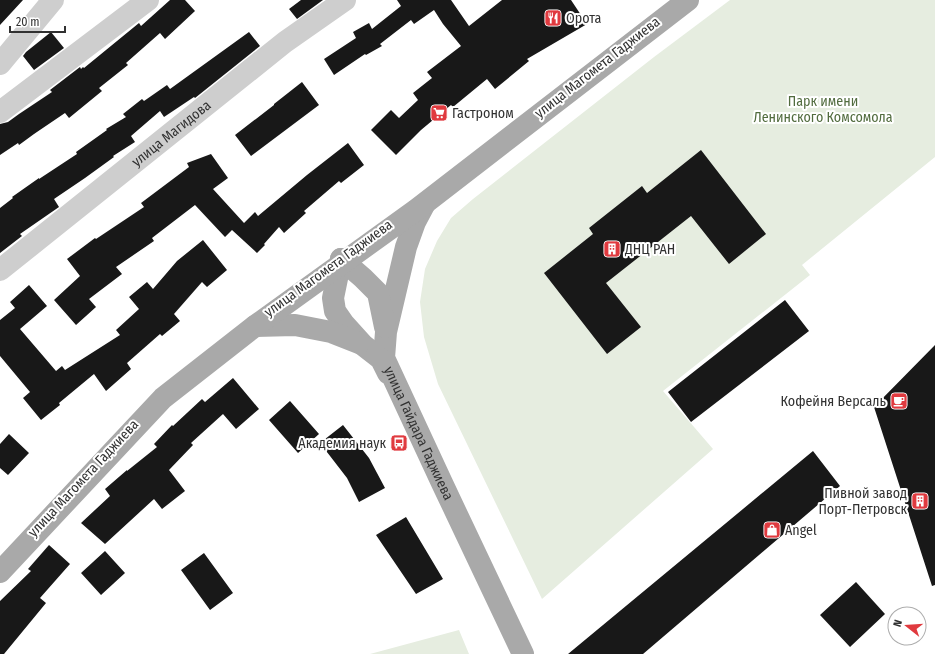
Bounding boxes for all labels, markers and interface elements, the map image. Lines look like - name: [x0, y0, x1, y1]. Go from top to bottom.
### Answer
- scale bar: [10, 8, 65, 34]
- restaurant icon: Орота: [543, 8, 563, 28]
- place label: Орота: [566, 10, 601, 27]
- street label: улица Магомета Гаджиева: [531, 13, 663, 122]
- text: 20 m: [16, 15, 40, 29]
- park label: Парк имени Ленинского Комсомола: [753, 93, 893, 126]
- street label: улица Магидова: [128, 97, 214, 170]
- supermarket icon: Гастроном: [429, 103, 449, 123]
- place label: Гастроном: [452, 105, 514, 122]
- street label: улица Магомета Гаджиева: [261, 216, 396, 321]
- building icon: ДНЦ РАН: [602, 239, 622, 259]
- place label: ДНЦ РАН: [624, 241, 675, 258]
- street label: улица Гайдара Гаджиева: [380, 364, 457, 503]
- cafe icon: Кофейня Версаль: [889, 391, 909, 411]
- place label: Кофейня Версаль: [781, 393, 887, 410]
- street label: улица Магомета Гаджиева: [25, 416, 142, 541]
- bus stop icon: Академия наук: [389, 433, 409, 453]
- place label: Академия наук: [298, 435, 386, 452]
- place label: Пивной завод Порт-Петровск: [818, 485, 907, 518]
- building icon: Пивной завод Порт-Петровск: [910, 491, 930, 511]
- shop icon: Angel: [762, 520, 782, 540]
- place label: Angel: [785, 522, 817, 539]
- north arrow: [887, 606, 927, 646]
- text: N: [891, 618, 905, 628]

